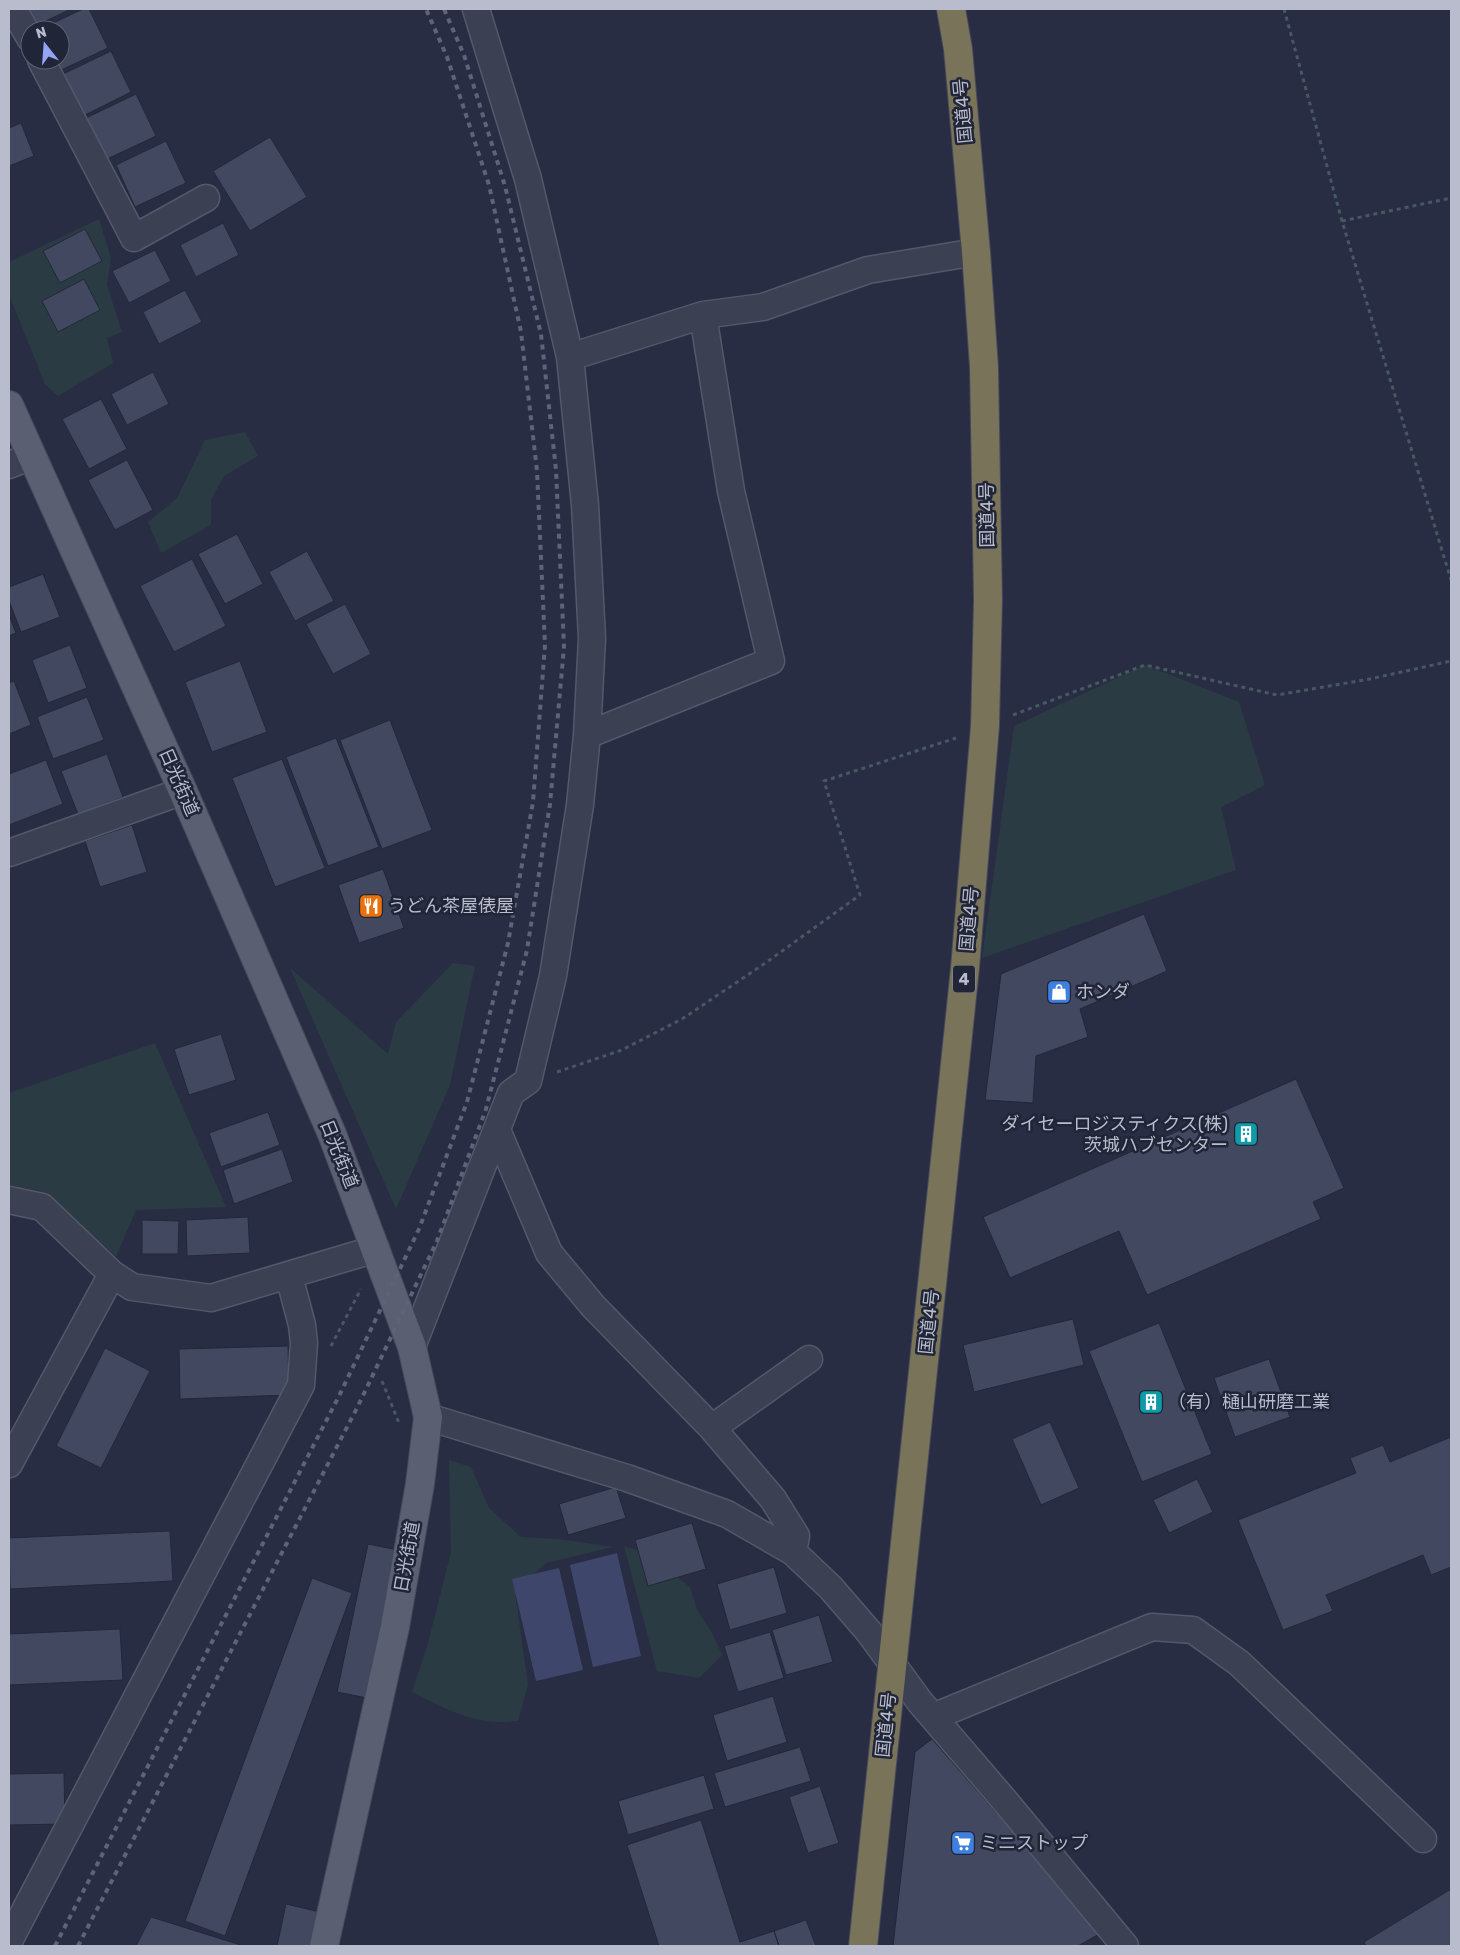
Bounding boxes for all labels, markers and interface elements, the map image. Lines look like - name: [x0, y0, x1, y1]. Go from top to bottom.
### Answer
- north arrow: [20, 20, 70, 70]
- text: N: [34, 23, 49, 43]
- street label: 国道4号: [949, 78, 977, 144]
- street label: 国道4号: [975, 482, 999, 548]
- street label: 日光街道: [154, 745, 204, 819]
- street label: 国道4号: [955, 886, 983, 952]
- restaurant icon: うどん茶屋俵屋: [358, 893, 384, 919]
- place label: うどん茶屋俵屋: [388, 895, 514, 917]
- road number: 4: [953, 966, 975, 992]
- shop icon: ホンダ: [1046, 979, 1072, 1005]
- place label: ホンダ: [1076, 981, 1130, 1003]
- place label: ダイセーロジスティクス(株) 茨城ハブセンター: [1001, 1113, 1228, 1156]
- street label: 日光街道: [315, 1117, 363, 1191]
- building icon: ダイセーロジスティクス(株) 茨城ハブセンター: [1233, 1121, 1259, 1147]
- street label: 国道4号: [915, 1288, 943, 1356]
- building icon: （有）樋山研磨工業: [1138, 1389, 1164, 1415]
- place label: （有）樋山研磨工業: [1168, 1391, 1330, 1413]
- street label: 日光街道: [390, 1520, 424, 1594]
- street label: 国道4号: [872, 1691, 900, 1759]
- supermarket icon: ミニストップ: [950, 1830, 976, 1856]
- place label: ミニストップ: [980, 1832, 1088, 1854]

